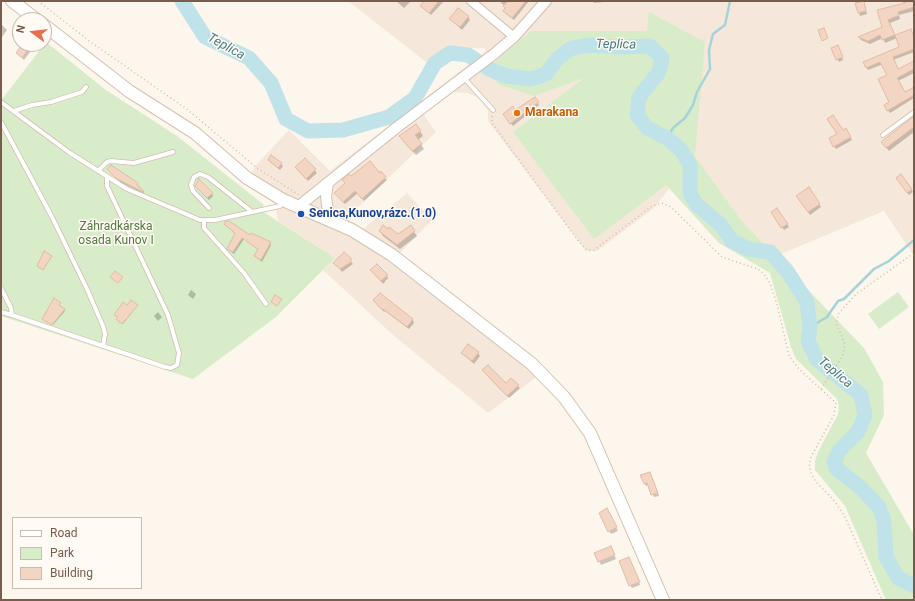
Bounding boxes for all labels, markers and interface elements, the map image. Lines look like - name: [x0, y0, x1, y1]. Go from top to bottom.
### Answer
- north arrow: [12, 12, 52, 52]
- text: N: [14, 24, 28, 34]
- water label: Teplica: [205, 30, 247, 64]
- water label: Teplica: [596, 37, 636, 53]
- place label: Marakana: [525, 106, 579, 120]
- marker: Marakana: [512, 108, 522, 118]
- place label: Senica,Kunov,rázc.(1.0): [309, 207, 436, 221]
- marker: Senica,Kunov,rázc.(1.0): [296, 209, 306, 219]
- park label: Záhradkárska osada Kunov I: [78, 220, 154, 248]
- water label: Teplica: [815, 354, 855, 392]
- legend: [12, 517, 142, 589]
- text: Road: [50, 526, 78, 540]
- text: Park: [50, 546, 74, 560]
- text: Building: [50, 566, 93, 580]

